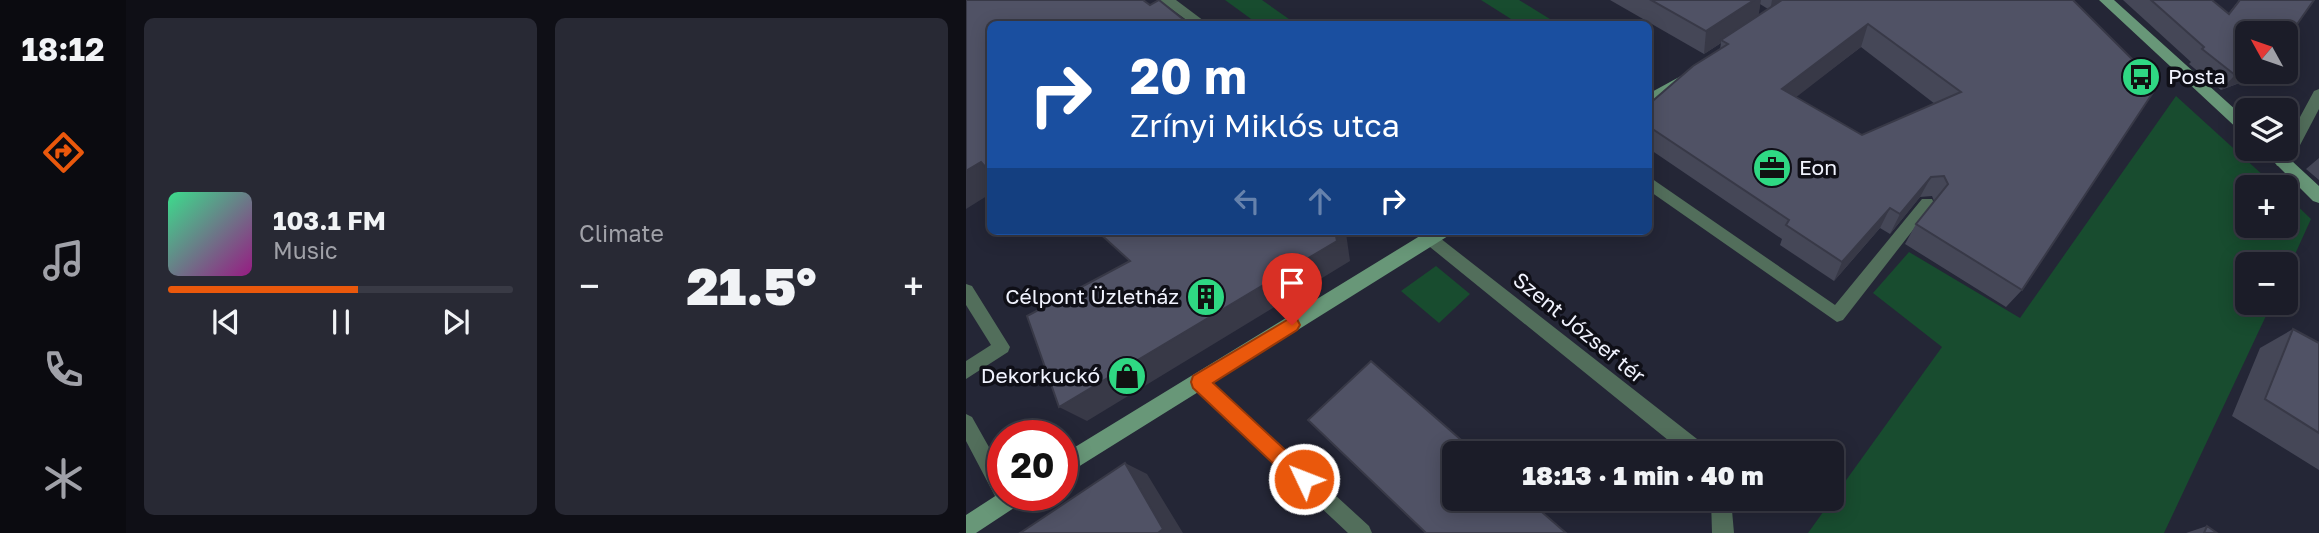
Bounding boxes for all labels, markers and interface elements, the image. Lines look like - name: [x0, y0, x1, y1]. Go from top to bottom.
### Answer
- north arrow: [2235, 21, 2298, 84]
- map controls: [2235, 21, 2298, 315]
- text: 18:12: [21, 30, 105, 68]
- text: 20 m: [1130, 46, 1247, 105]
- icon: right: [1015, 49, 1106, 140]
- bus stop icon: Posta: [2120, 56, 2162, 98]
- place label: Posta: [2168, 63, 2226, 89]
- button: layers: [2235, 98, 2298, 161]
- text: Zrínyi Miklós utca: [1130, 106, 1400, 144]
- icon: directions: [39, 128, 88, 177]
- office icon: Eon: [1751, 147, 1793, 189]
- place label: Eon: [1799, 154, 1837, 180]
- button: +: [2235, 175, 2298, 238]
- icon: left: [1228, 182, 1266, 220]
- icon: ahead: [1301, 182, 1339, 220]
- icon: right: [1374, 182, 1412, 220]
- text: 103.1 FM: [273, 205, 386, 236]
- text: Climate: [579, 219, 664, 247]
- icon: music: [39, 236, 88, 285]
- text: Music: [273, 236, 338, 264]
- button: −: [2235, 252, 2298, 315]
- pin: [1262, 253, 1322, 325]
- text: 21.5°: [687, 254, 816, 316]
- text: −: [579, 263, 600, 308]
- text: +: [903, 263, 924, 308]
- icon: arrive: [1273, 264, 1311, 302]
- street label: Szent József tér: [1508, 266, 1651, 388]
- building icon: Célpont Üzletház: [1185, 276, 1227, 318]
- place label: Célpont Üzletház: [1005, 283, 1179, 309]
- icon: previous: [207, 303, 245, 341]
- icon: pause: [322, 303, 360, 341]
- icon: next: [437, 303, 475, 341]
- icon: phone: [39, 345, 88, 394]
- shop icon: Dekorkuckó: [1106, 355, 1148, 397]
- place label: Dekorkuckó: [981, 362, 1100, 388]
- speed limit sign: 20: [987, 420, 1078, 511]
- position arrow: [1267, 442, 1341, 516]
- icon: climate: [39, 454, 88, 503]
- text: 18:13 · 1 min · 40 m: [1522, 460, 1764, 491]

